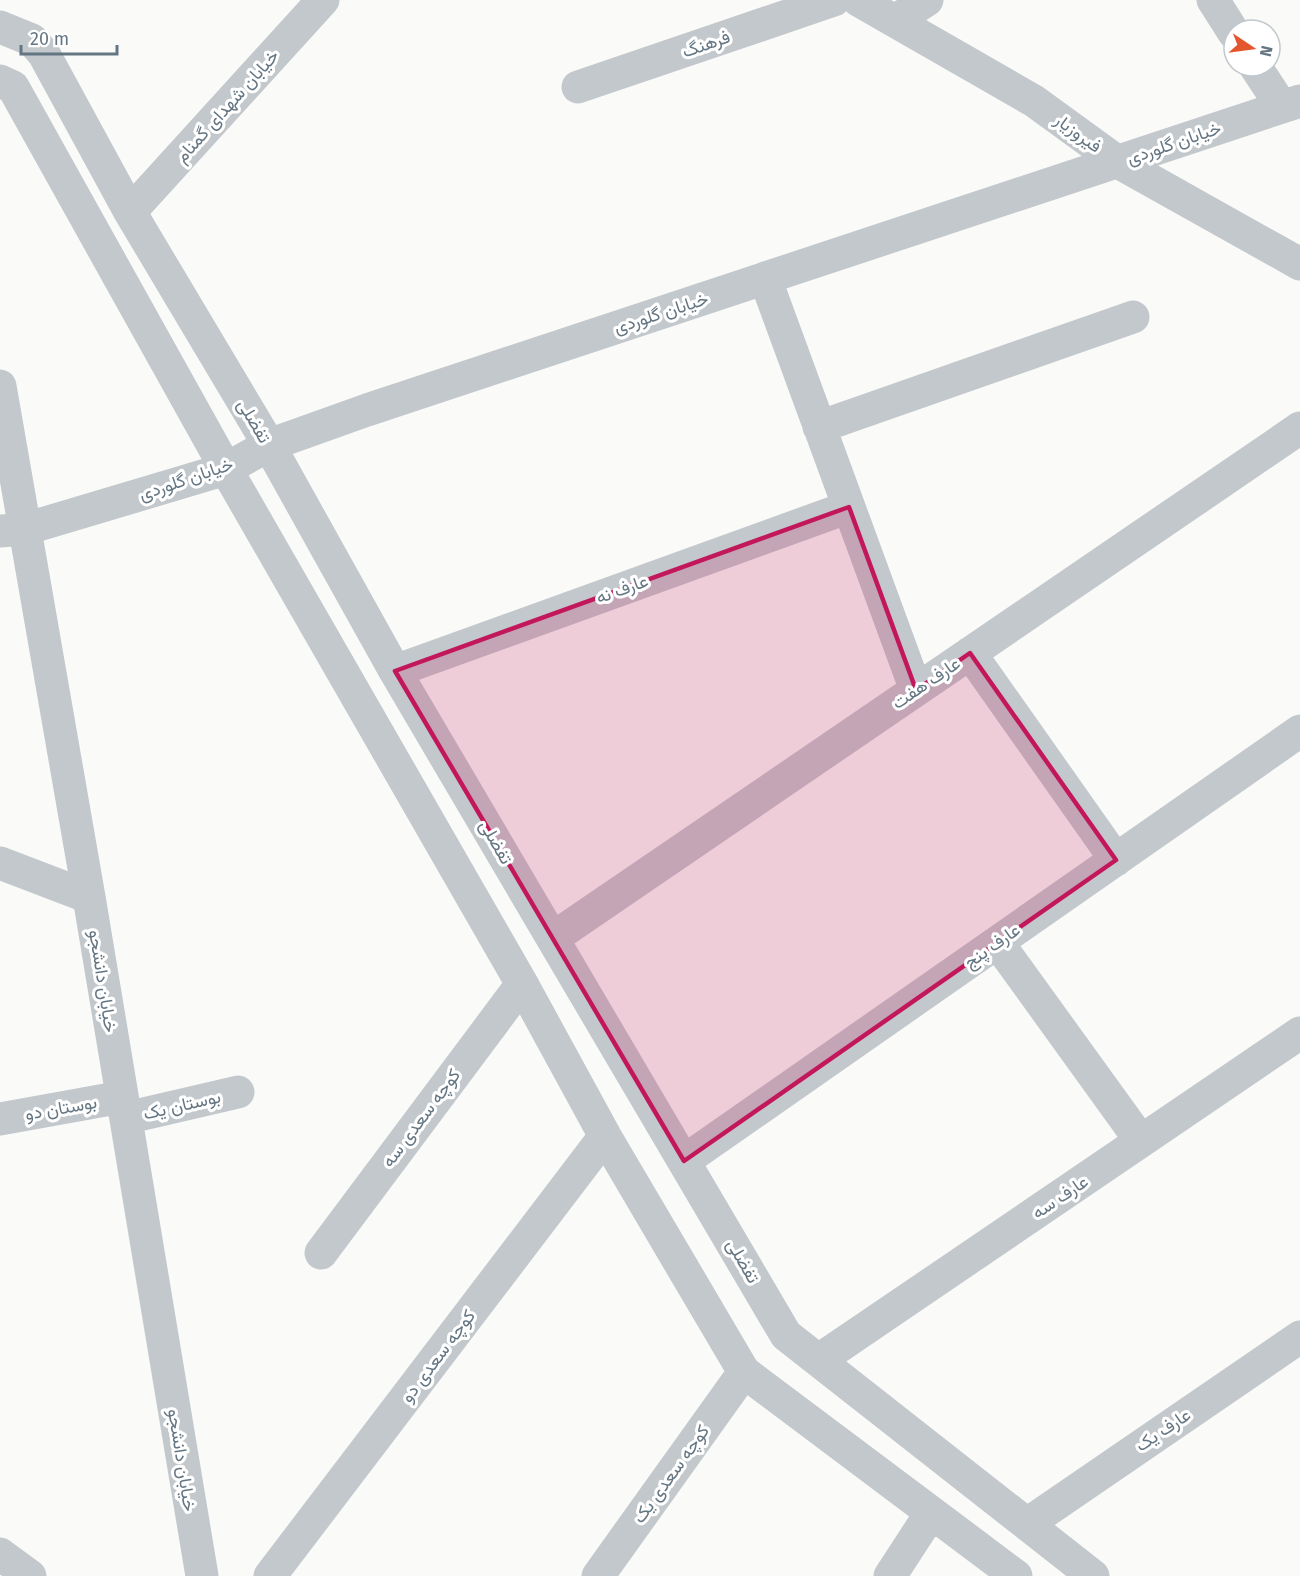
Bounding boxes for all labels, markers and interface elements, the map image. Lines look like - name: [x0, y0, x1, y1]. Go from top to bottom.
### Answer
- scale bar: [21, 18, 117, 56]
- north arrow: [1222, 18, 1282, 78]
- street label: فرهنگ: [679, 26, 733, 62]
- text: 20 m: [30, 28, 69, 50]
- text: N: [1256, 44, 1277, 59]
- street label: خیابان شهدای گمنام: [171, 45, 284, 168]
- street label: فیروزیار: [1049, 108, 1106, 157]
- street label: خیابان گلوردی: [1124, 117, 1224, 169]
- street label: خیابان گلوردی: [611, 287, 711, 339]
- street label: تفضلی: [232, 395, 276, 447]
- street label: خیابان گلوردی: [136, 453, 236, 505]
- street label: عارف نه: [593, 569, 651, 609]
- street label: عارف هفت: [888, 652, 964, 714]
- street label: تفضلی: [475, 816, 517, 868]
- street label: عارف پنج: [960, 919, 1025, 974]
- street label: خیابان دانشجو: [84, 928, 122, 1034]
- street label: کوچه سعدی سه: [377, 1065, 466, 1172]
- street label: بوستان یک: [141, 1085, 223, 1125]
- street label: بوستان دو: [23, 1091, 99, 1125]
- street label: عارف سه: [1028, 1170, 1092, 1224]
- street label: تفضلی: [722, 1235, 764, 1287]
- street label: کوچه سعدی دو: [396, 1305, 481, 1407]
- street label: عارف یک: [1131, 1404, 1195, 1456]
- street label: خیابان دانشجو: [163, 1407, 201, 1513]
- street label: کوچه سعدی یک: [628, 1421, 715, 1528]

